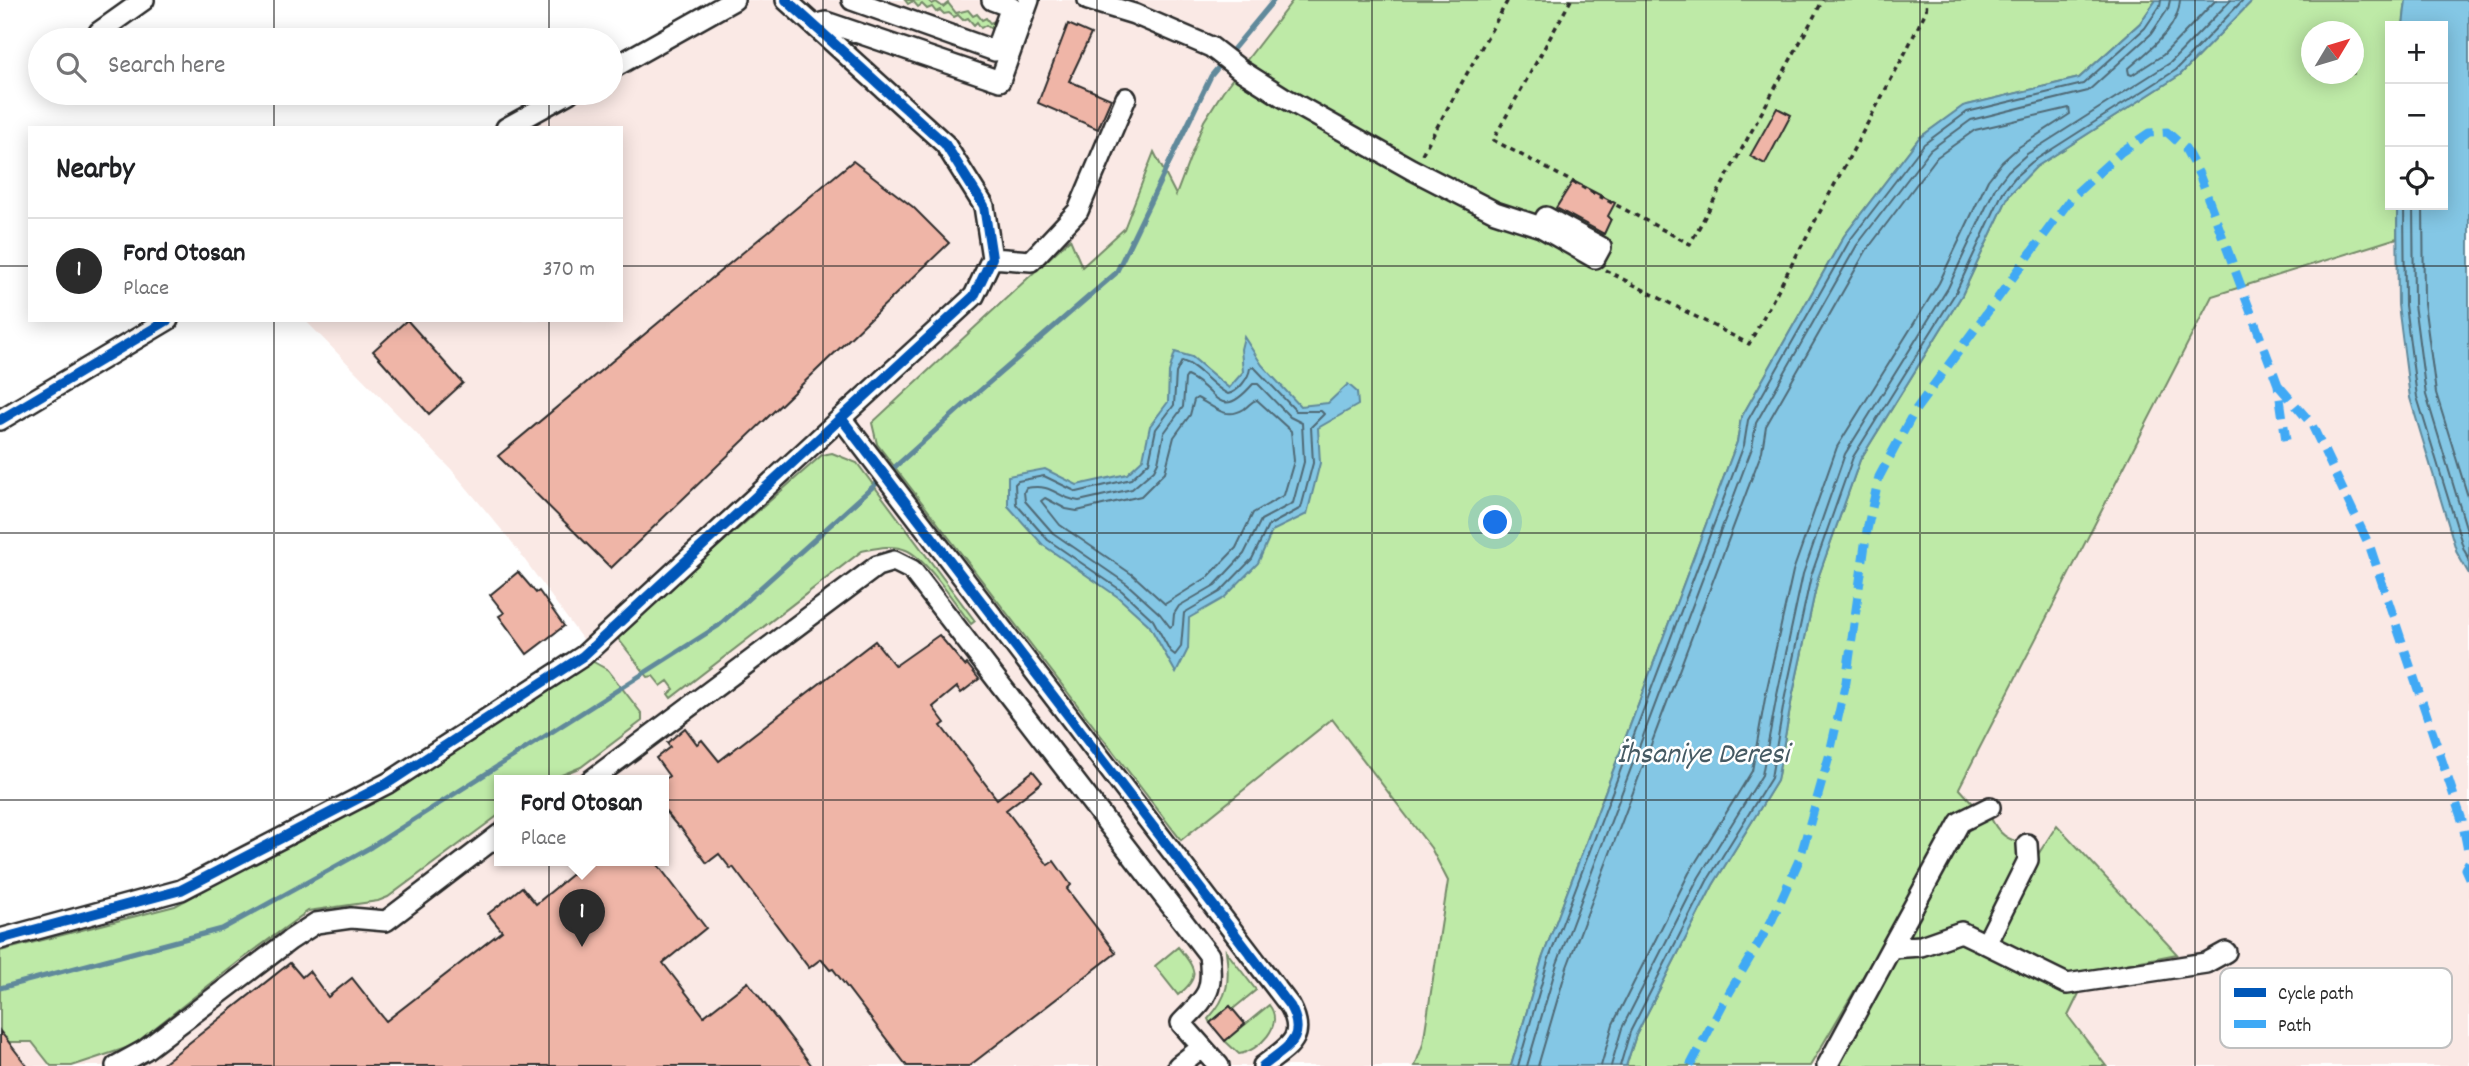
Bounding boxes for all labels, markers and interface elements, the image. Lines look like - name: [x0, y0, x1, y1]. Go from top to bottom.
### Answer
- north arrow: [2301, 21, 2364, 84]
- map controls: [2385, 21, 2448, 210]
- button: +: [2385, 21, 2448, 84]
- search box: [28, 28, 623, 105]
- icon: search: [52, 48, 90, 86]
- text: Search here: [108, 48, 226, 85]
- button: −: [2385, 84, 2448, 147]
- button: locate: [2385, 147, 2448, 210]
- text: Nearby: [56, 150, 134, 193]
- text: Ford Otosan: [123, 236, 245, 273]
- text: 1: [76, 254, 82, 287]
- text: 370 m: [542, 254, 595, 287]
- text: Place: [123, 273, 169, 306]
- your location: [1478, 505, 1512, 539]
- water label: İhsaniye Deresi: [1617, 735, 1793, 778]
- popup: [494, 775, 669, 866]
- text: Ford Otosan: [520, 786, 643, 823]
- text: Place: [520, 823, 566, 856]
- pin: 1: [559, 889, 605, 947]
- legend: [2220, 968, 2452, 1048]
- text: Cycle path: [2278, 982, 2353, 1009]
- text: Path: [2278, 1014, 2311, 1041]

